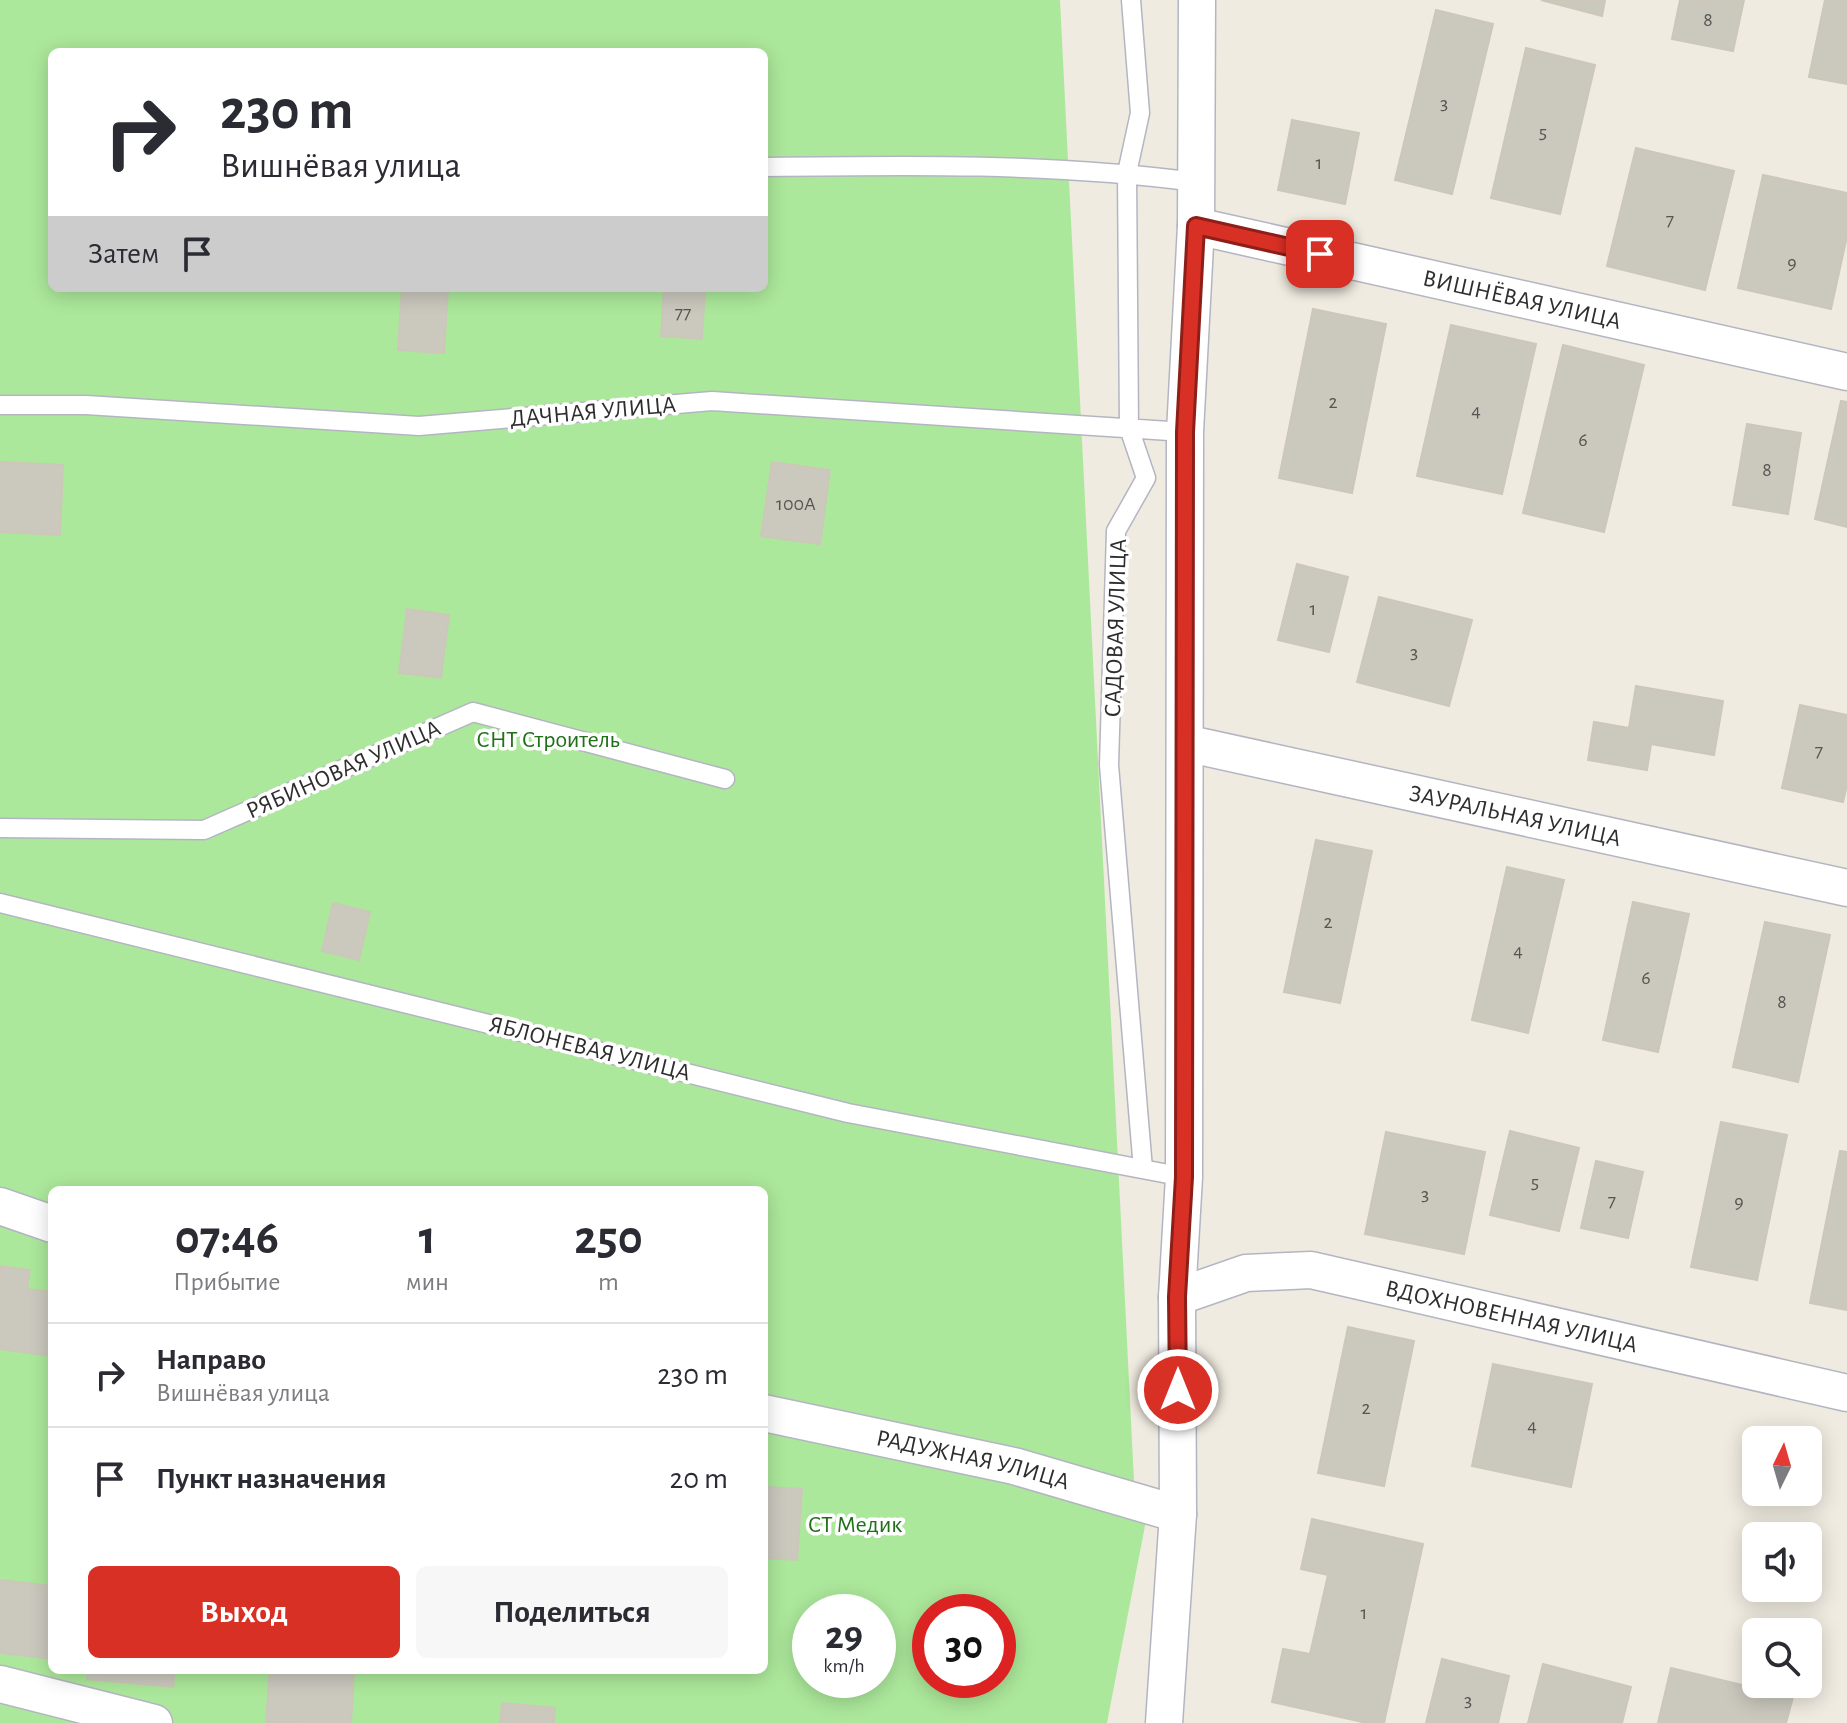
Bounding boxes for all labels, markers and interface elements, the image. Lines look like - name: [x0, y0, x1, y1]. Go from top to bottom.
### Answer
- house number: 8: [1703, 10, 1713, 30]
- icon: right: [88, 80, 192, 184]
- text: 230 m: [220, 83, 353, 139]
- house number: 3: [1440, 93, 1448, 113]
- house number: 5: [1539, 122, 1547, 142]
- text: Вишнёвая улица: [220, 148, 461, 184]
- house number: 1: [1316, 153, 1322, 173]
- house number: 7: [1666, 210, 1674, 230]
- pin: [1286, 220, 1354, 288]
- icon: arrive: [175, 232, 219, 276]
- icon: arrive: [1298, 232, 1342, 276]
- text: Затем: [88, 239, 159, 269]
- house number: 9: [1787, 253, 1797, 273]
- street label: ВИШНЁВАЯ УЛИЦА: [1420, 266, 1623, 334]
- house number: 77: [675, 303, 691, 323]
- house number: 2: [1328, 392, 1338, 412]
- street label: ДАЧНАЯ УЛИЦА: [509, 393, 677, 431]
- house number: 4: [1471, 401, 1481, 421]
- house number: 6: [1578, 430, 1588, 450]
- house number: 8: [1762, 460, 1772, 480]
- house number: 100А: [776, 494, 816, 514]
- street label: САДОВАЯ УЛИЦА: [1101, 538, 1131, 718]
- house number: 1: [1310, 599, 1316, 619]
- house number: 3: [1410, 642, 1418, 662]
- street label: РЯБИНОВАЯ УЛИЦА: [243, 716, 444, 824]
- park label: СНТ Строитель: [476, 728, 620, 752]
- house number: 7: [1815, 741, 1823, 761]
- street label: ЗАУРАЛЬНАЯ УЛИЦА: [1407, 781, 1623, 851]
- house number: 2: [1323, 912, 1333, 932]
- house number: 4: [1513, 941, 1523, 961]
- house number: 6: [1641, 968, 1651, 988]
- house number: 8: [1777, 992, 1787, 1012]
- street label: ЯБЛОНЕВАЯ УЛИЦА: [487, 1012, 693, 1086]
- house number: 5: [1531, 1172, 1539, 1192]
- house number: 3: [1421, 1184, 1429, 1204]
- house number: 7: [1608, 1191, 1616, 1211]
- house number: 9: [1734, 1192, 1744, 1212]
- text: 07:46: [175, 1215, 279, 1263]
- text: 1: [419, 1215, 436, 1263]
- text: 250: [574, 1215, 643, 1263]
- text: Прибытие: [173, 1269, 280, 1295]
- text: мин: [406, 1269, 449, 1295]
- text: m: [598, 1269, 619, 1295]
- street label: ВДОХНОВЕННАЯ УЛИЦА: [1383, 1276, 1640, 1358]
- text: Направо: [156, 1345, 266, 1375]
- position arrow: [1136, 1348, 1220, 1432]
- icon: right: [88, 1353, 132, 1397]
- text: 230 m: [657, 1360, 728, 1390]
- text: Вишнёвая улица: [156, 1380, 330, 1406]
- house number: 2: [1361, 1398, 1371, 1418]
- house number: 4: [1527, 1416, 1537, 1436]
- street label: РАДУЖНАЯ УЛИЦА: [874, 1426, 1072, 1495]
- north arrow: [1742, 1426, 1822, 1506]
- map controls: [1742, 1426, 1822, 1698]
- icon: arrive: [88, 1457, 132, 1501]
- text: Пункт назначения: [156, 1464, 387, 1494]
- text: 20 m: [670, 1464, 728, 1494]
- park label: СТ Медик: [808, 1513, 902, 1537]
- button: sound: [1742, 1522, 1822, 1602]
- button: Выход: [88, 1566, 400, 1658]
- button: Поделиться: [416, 1566, 728, 1658]
- speed limit sign: 30: [912, 1594, 1016, 1698]
- house number: 1: [1361, 1603, 1367, 1623]
- text: 29: [825, 1616, 863, 1656]
- button: search: [1742, 1618, 1822, 1698]
- text: km/h: [823, 1656, 865, 1676]
- house number: 3: [1464, 1690, 1472, 1710]

